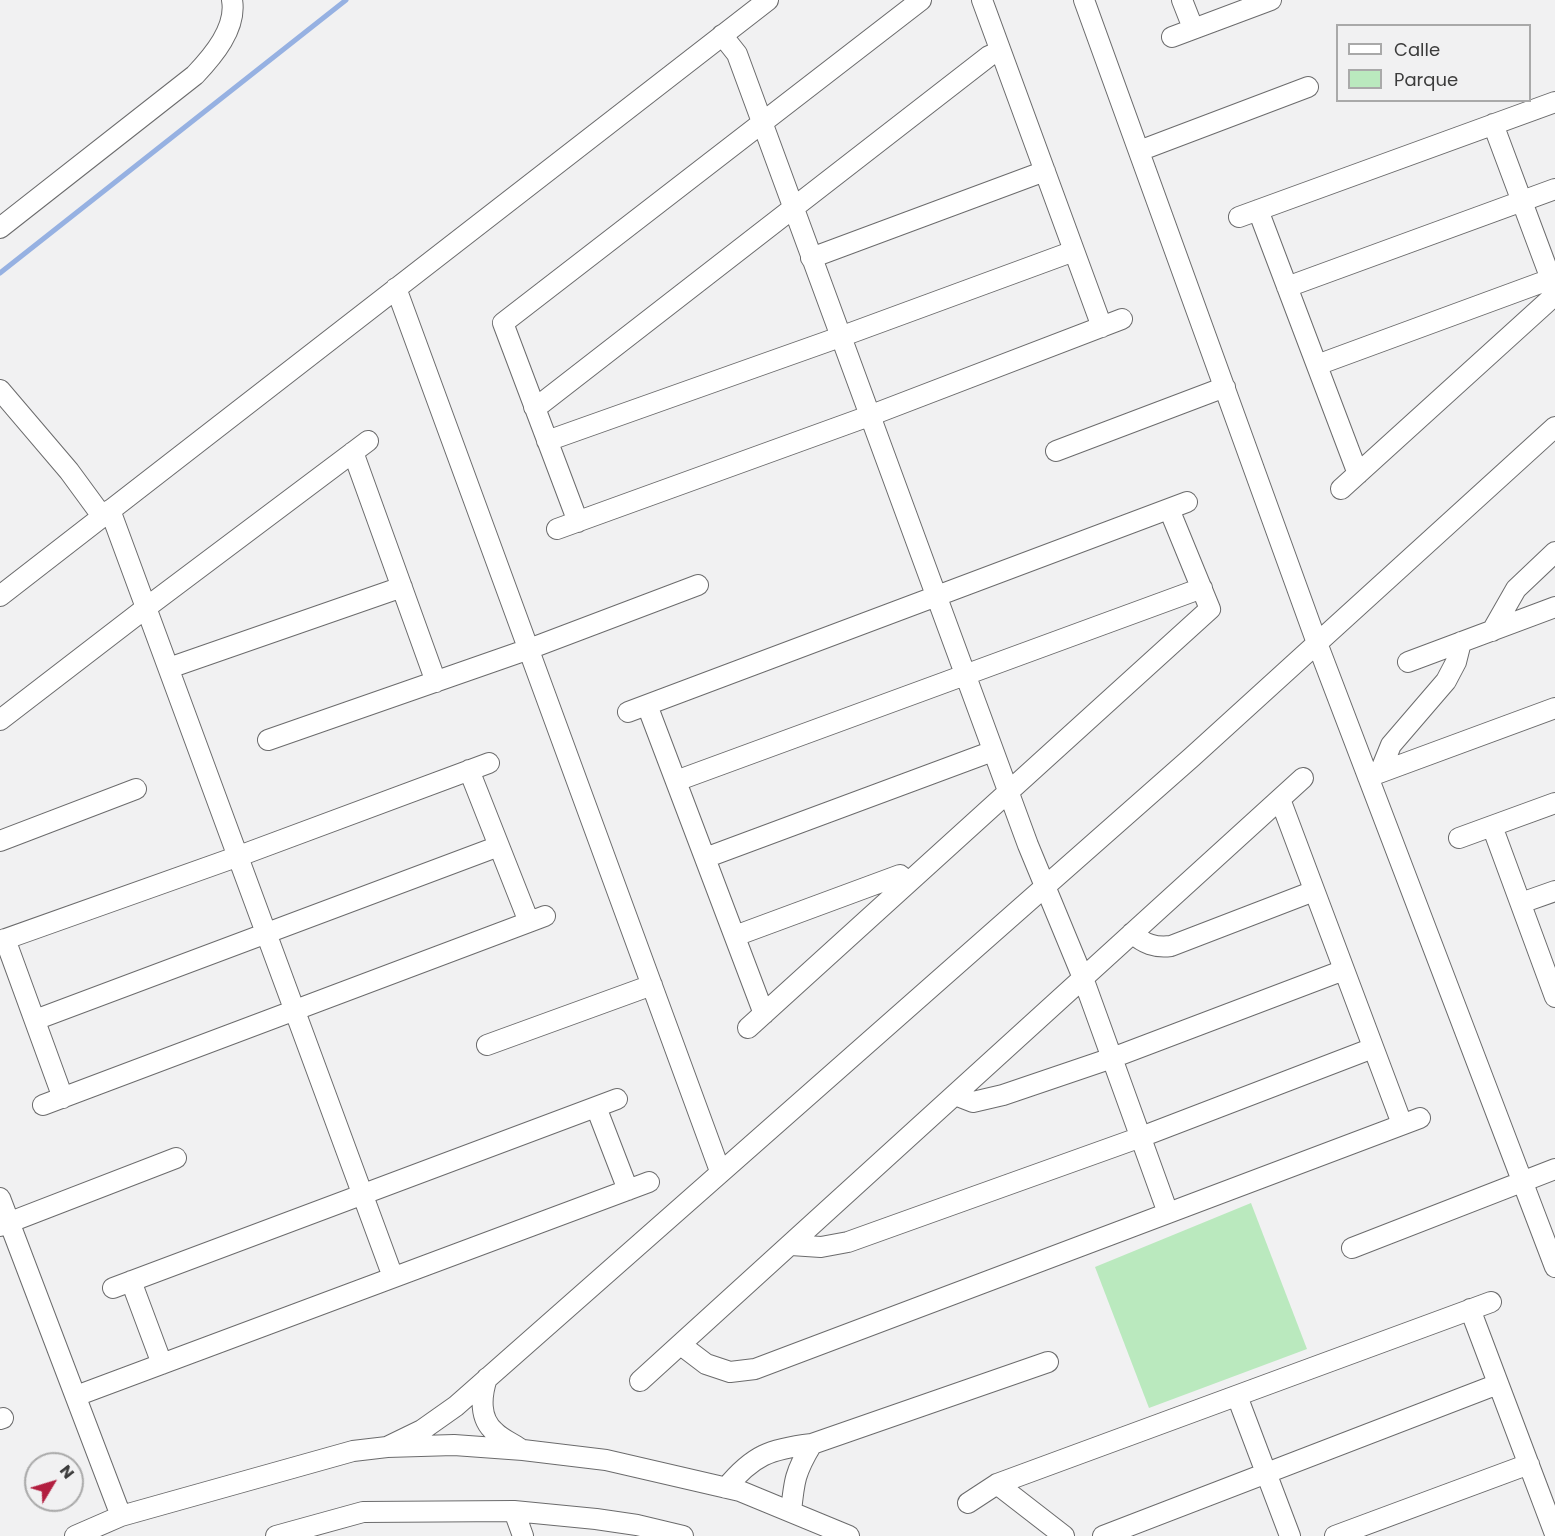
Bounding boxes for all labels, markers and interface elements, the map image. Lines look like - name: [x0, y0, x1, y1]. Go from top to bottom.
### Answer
- legend: [1336, 24, 1531, 102]
- text: Calle: [1394, 37, 1440, 62]
- text: Parque: [1394, 67, 1458, 92]
- north arrow: [24, 1452, 84, 1512]
- text: N: [54, 1460, 80, 1484]

